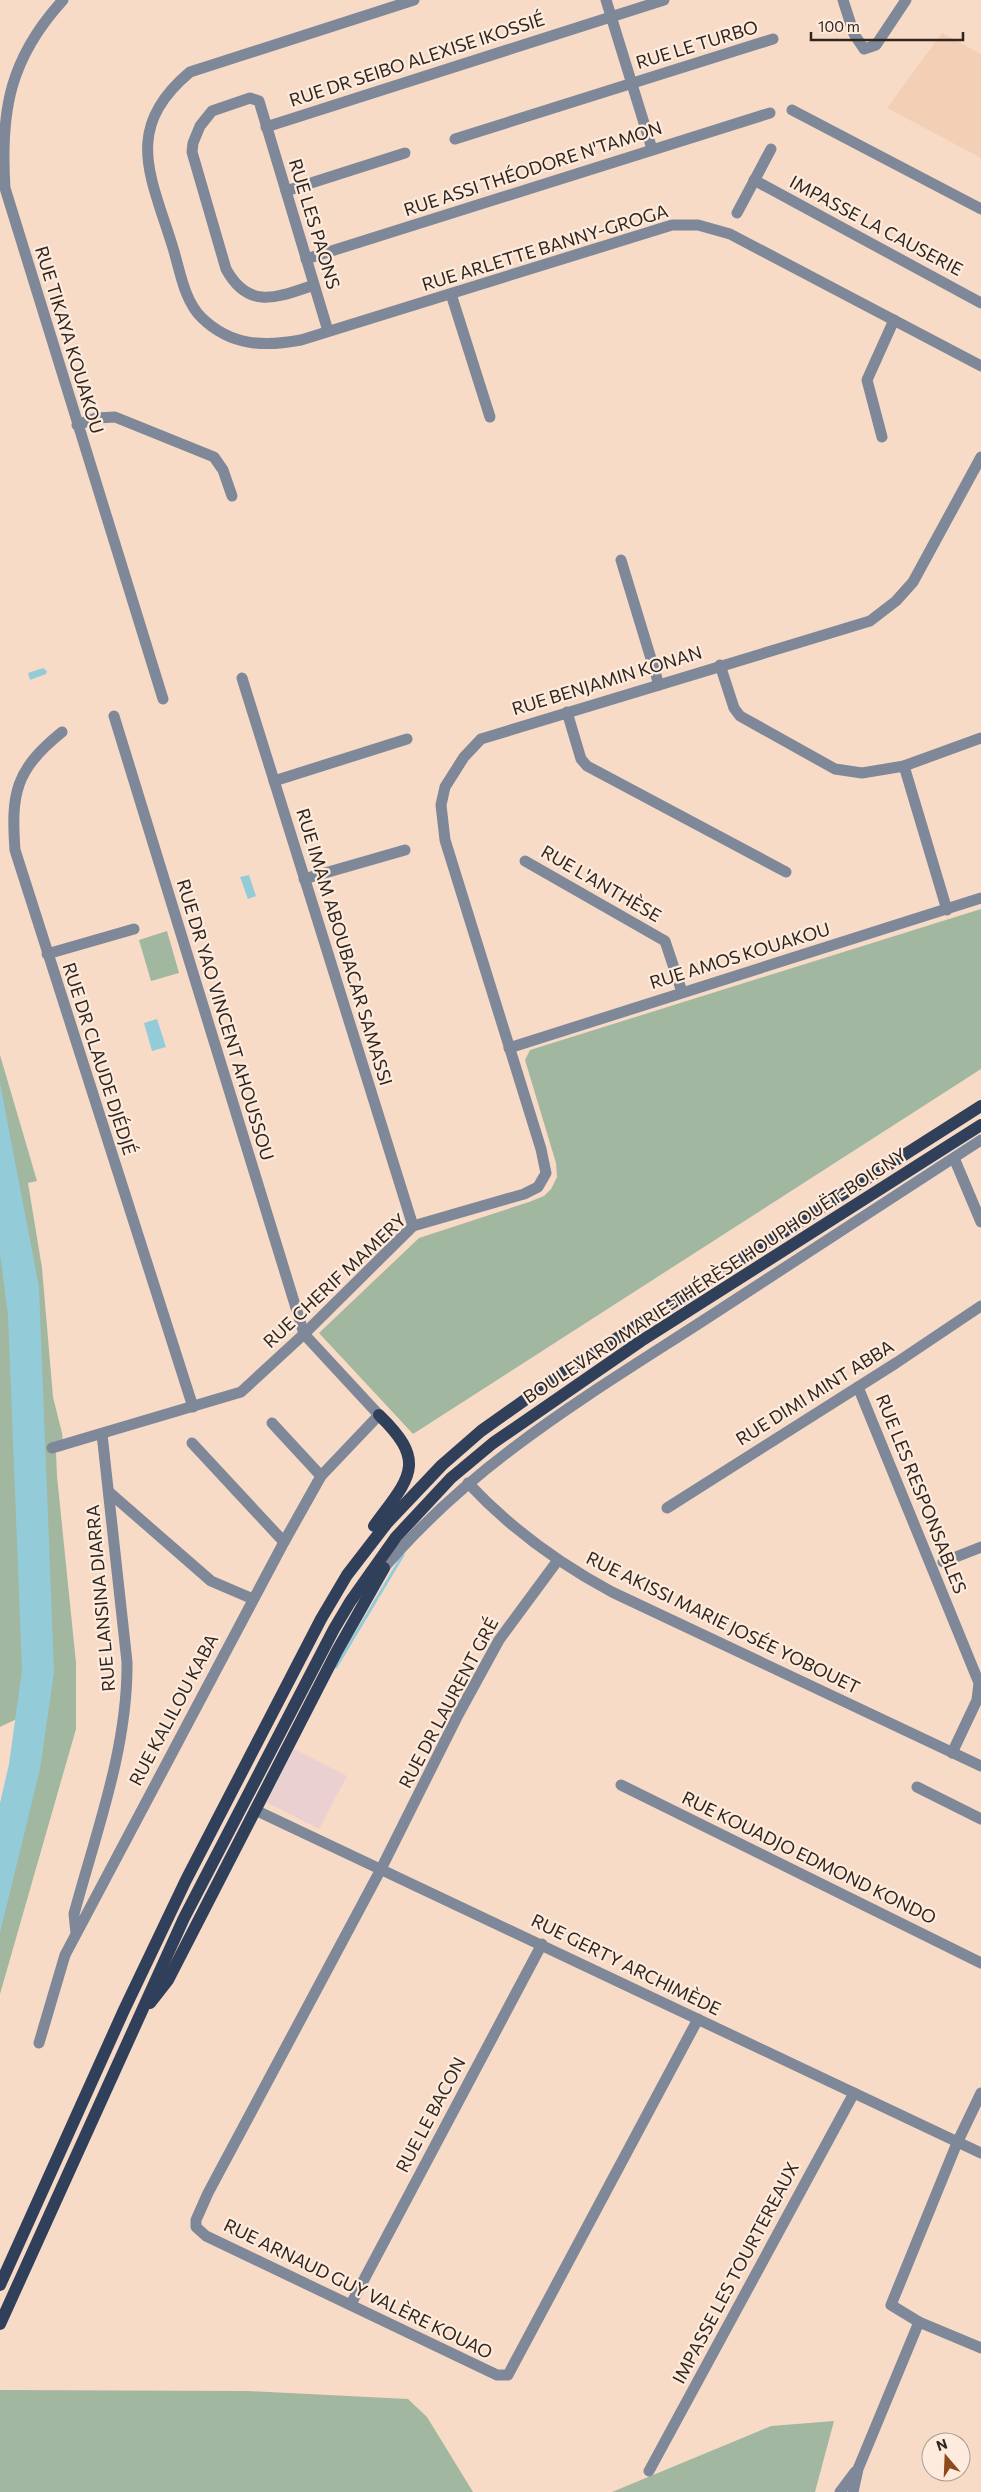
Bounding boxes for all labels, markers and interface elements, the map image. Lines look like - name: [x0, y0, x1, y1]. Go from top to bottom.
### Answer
- street label: RUE DR SEIBO ALEXISE IKOSSIÉ: [286, 7, 547, 111]
- scale bar: [811, 10, 964, 42]
- street label: RUE LE TURBO: [633, 15, 760, 73]
- text: 100 m: [818, 17, 860, 35]
- street label: RUE ASSI THÉODORE N'TAMON: [401, 116, 665, 220]
- street label: RUE LES PAONS: [285, 156, 345, 291]
- street label: IMPASSE LA CAUSERIE: [786, 170, 967, 280]
- street label: RUE ARLETTE BANNY-GROGA: [419, 199, 670, 295]
- street label: RUE TIKAYA KOUAKOU: [31, 243, 109, 436]
- street label: RUE BENJAMIN KONAN: [509, 641, 704, 719]
- street label: RUE IMAM ABOUBACAR SAMASSI: [292, 805, 398, 1088]
- street label: RUE L'ANTHÈSE: [538, 840, 665, 926]
- street label: RUE DR YAO VINCENT AHOUSSOU: [173, 876, 279, 1163]
- street label: RUE AMOS KOUAKOU: [647, 917, 833, 993]
- street label: RUE DR CLAUDE DJÉDJÉ: [58, 960, 141, 1158]
- street label: BOULEVARD MARIE-THÉRÈSE HOUPHOUËT-BOIGNY: [519, 1143, 910, 1408]
- street label: RUE CHERIF MAMERY: [258, 1208, 410, 1352]
- street label: RUE DIMI MINT ABBA: [732, 1335, 897, 1450]
- street label: RUE LES RESPONSABLES: [872, 1391, 972, 1596]
- street label: RUE LANSINA DIARRA: [81, 1504, 119, 1692]
- street label: RUE AKISSI MARIE JOSÉE YOBOUET: [583, 1546, 864, 1698]
- street label: RUE DR LAURENT GRÉ: [394, 1613, 503, 1792]
- street label: RUE KALILOU KABA: [124, 1630, 222, 1789]
- street label: RUE KOUADJO EDMOND KONDO: [679, 1786, 940, 1928]
- street label: RUE GERTY ARCHIMÈDE: [528, 1909, 725, 2020]
- street label: RUE LE BACON: [390, 2053, 470, 2176]
- street label: IMPASSE LES TOURTEREAUX: [667, 2158, 803, 2387]
- street label: RUE ARNAUD GUY VALÈRE KOUAO: [220, 2213, 496, 2363]
- north arrow: [921, 2432, 971, 2482]
- text: N: [934, 2434, 949, 2454]

